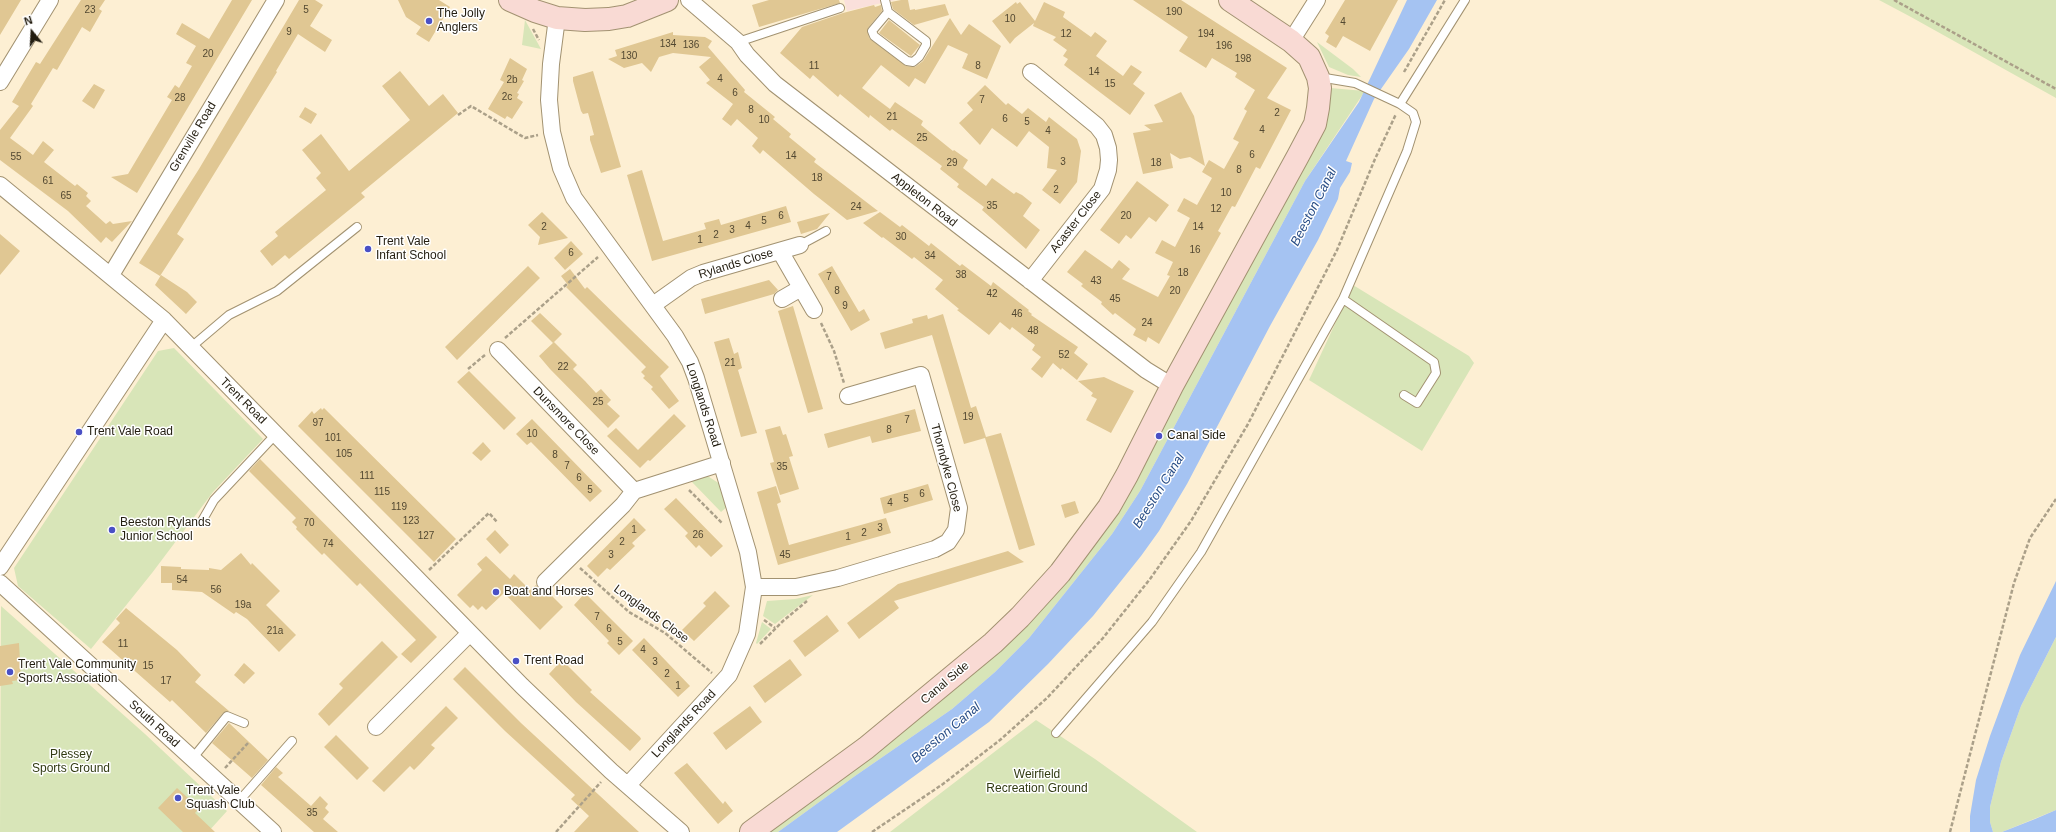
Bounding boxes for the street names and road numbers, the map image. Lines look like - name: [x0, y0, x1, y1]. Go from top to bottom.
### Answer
- street label: Grenville Road: [166, 99, 220, 175]
- street label: Appleton Road: [888, 170, 960, 230]
- street label: Acaster Close: [1047, 188, 1105, 256]
- street label: Rylands Close: [697, 246, 775, 282]
- street label: Longlands Road: [683, 361, 723, 449]
- street label: Trent Road: [217, 375, 269, 427]
- street label: Dunsmore Close: [530, 384, 602, 458]
- street label: Thorndyke Close: [927, 422, 965, 514]
- street label: Longlands Close: [611, 582, 691, 646]
- street label: Canal Side: [918, 659, 972, 707]
- street label: Longlands Road: [649, 687, 719, 761]
- street label: South Road: [126, 697, 182, 751]

